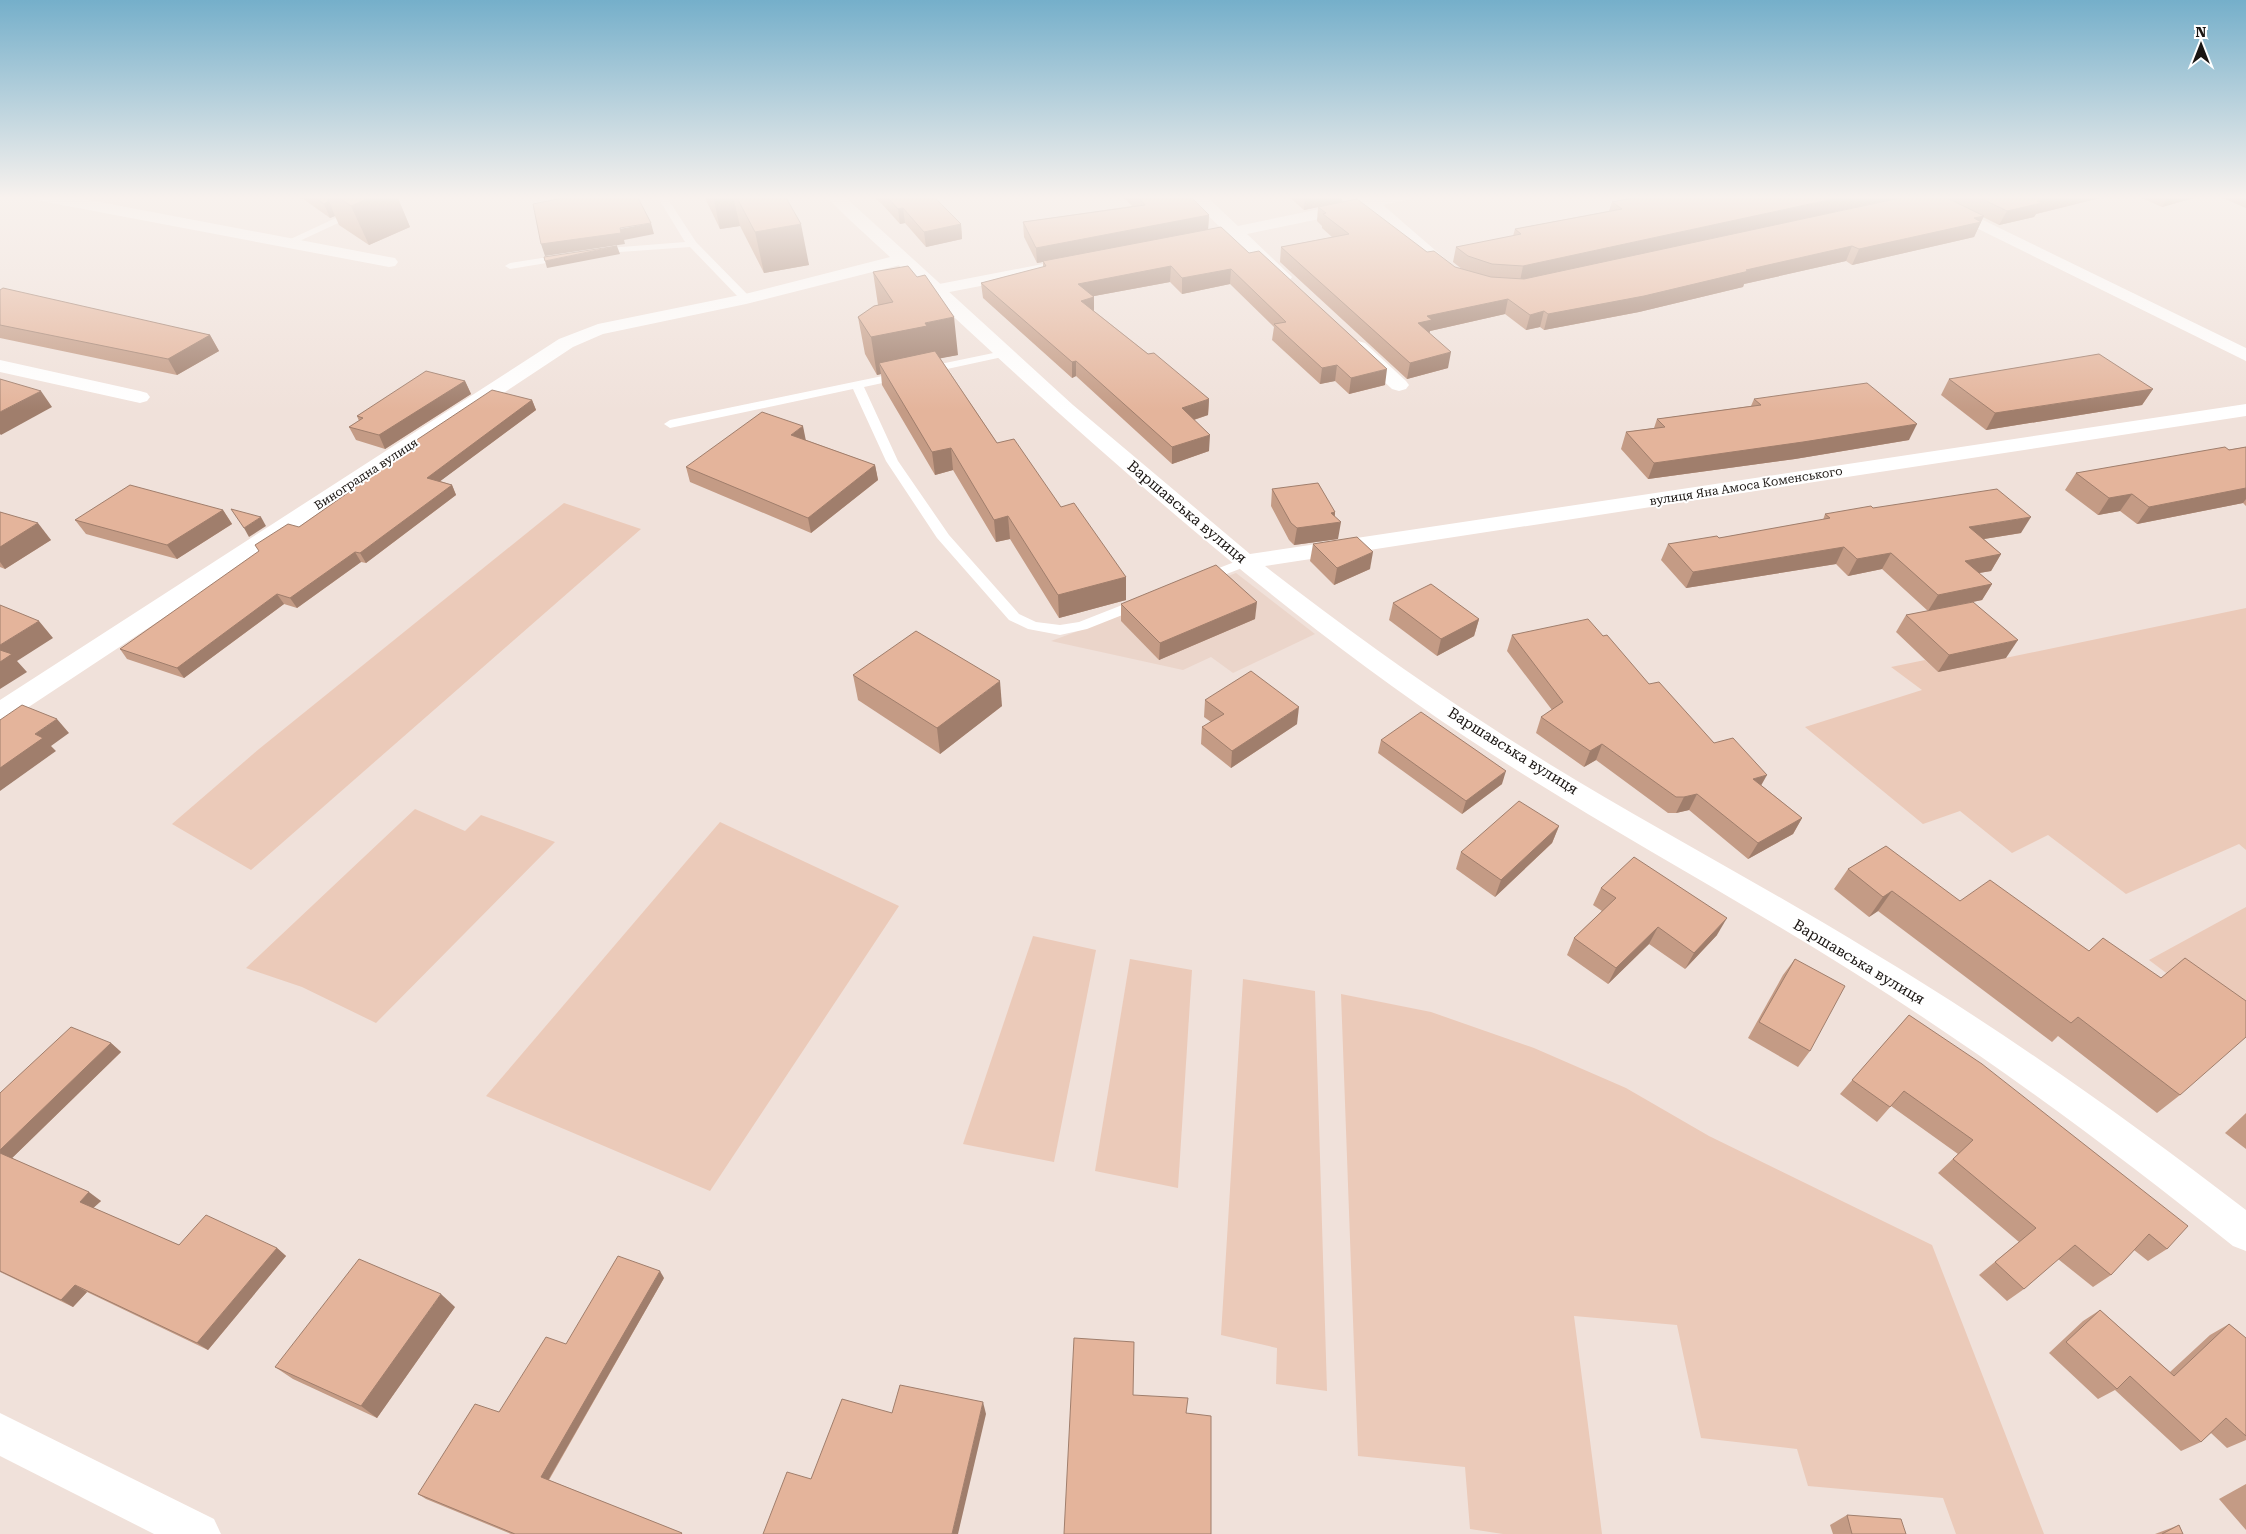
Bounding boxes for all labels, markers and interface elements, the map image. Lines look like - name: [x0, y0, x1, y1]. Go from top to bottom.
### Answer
- north arrow: [2176, 20, 2226, 70]
- text: N: [2196, 24, 2207, 40]
- street label: Виноградна вулиця: [312, 435, 420, 513]
- street label: Варшавська вулиця: [1124, 457, 1250, 567]
- street label: вулиця Яна Амоса Коменського: [1648, 464, 1844, 508]
- street label: Варшавська вулиця: [1445, 704, 1581, 798]
- street label: Варшавська вулиця: [1790, 916, 1928, 1008]

